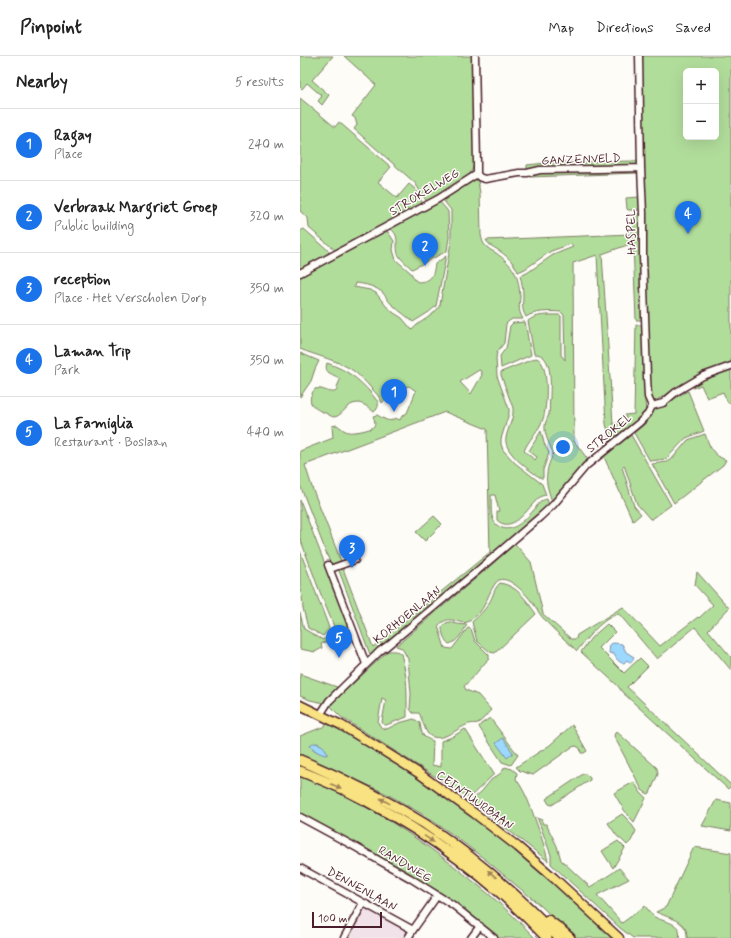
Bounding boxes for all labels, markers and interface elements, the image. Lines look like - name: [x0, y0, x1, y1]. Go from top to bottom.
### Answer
- text: Pinpoint: [20, 15, 82, 40]
- text: Map: [548, 19, 574, 37]
- text: Directions: [596, 19, 654, 37]
- text: Saved: [676, 19, 711, 37]
- map controls: [683, 68, 719, 140]
- button: +: [683, 68, 719, 104]
- text: Nearby: [16, 71, 68, 93]
- text: 5 results: [235, 74, 284, 91]
- button: −: [683, 104, 719, 140]
- text: Ragay: [54, 126, 92, 146]
- text: 1: [26, 136, 32, 153]
- text: 240 m: [248, 136, 284, 153]
- text: Place: [54, 146, 83, 163]
- street label: GANZENVELD: [541, 151, 621, 169]
- street label: STROKELWEG: [387, 166, 463, 220]
- text: Verbraak Margriet Groep: [54, 198, 218, 218]
- pin: 4: [675, 201, 701, 234]
- text: 2: [26, 208, 32, 225]
- text: 320 m: [250, 208, 284, 225]
- street label: HASPEL: [624, 208, 640, 255]
- text: Public building: [54, 218, 134, 235]
- pin: 2: [412, 233, 438, 266]
- text: reception: [54, 270, 111, 290]
- text: 3: [26, 280, 32, 297]
- text: 350 m: [250, 280, 284, 297]
- text: Place · Het Verscholen Dorp: [54, 290, 207, 307]
- text: Laman Trip: [54, 342, 131, 362]
- text: 4: [25, 352, 33, 369]
- text: 350 m: [250, 352, 284, 369]
- text: Park: [54, 362, 80, 379]
- pin: 1: [381, 379, 407, 412]
- street label: STROKEL: [584, 411, 636, 457]
- text: La Famiglia: [54, 414, 134, 434]
- text: 5: [25, 424, 33, 441]
- text: 440 m: [247, 424, 284, 441]
- text: Restaurant · Boslaan: [54, 434, 167, 451]
- your location: [553, 437, 573, 457]
- pin: 3: [339, 535, 365, 568]
- street label: KORHOENLAAN: [370, 583, 445, 648]
- pin: 5: [326, 625, 352, 658]
- street label: CEINTUURBAAN: [433, 768, 516, 834]
- one-way arrow: [330, 783, 341, 789]
- one-way arrow: [379, 797, 391, 804]
- one-way arrow: [424, 835, 434, 843]
- street label: RANDWEG: [375, 843, 434, 887]
- street label: DENNENLAAN: [324, 864, 399, 916]
- one-way arrow: [487, 870, 497, 879]
- scale bar: [312, 910, 382, 929]
- text: 100 m: [318, 912, 348, 926]

